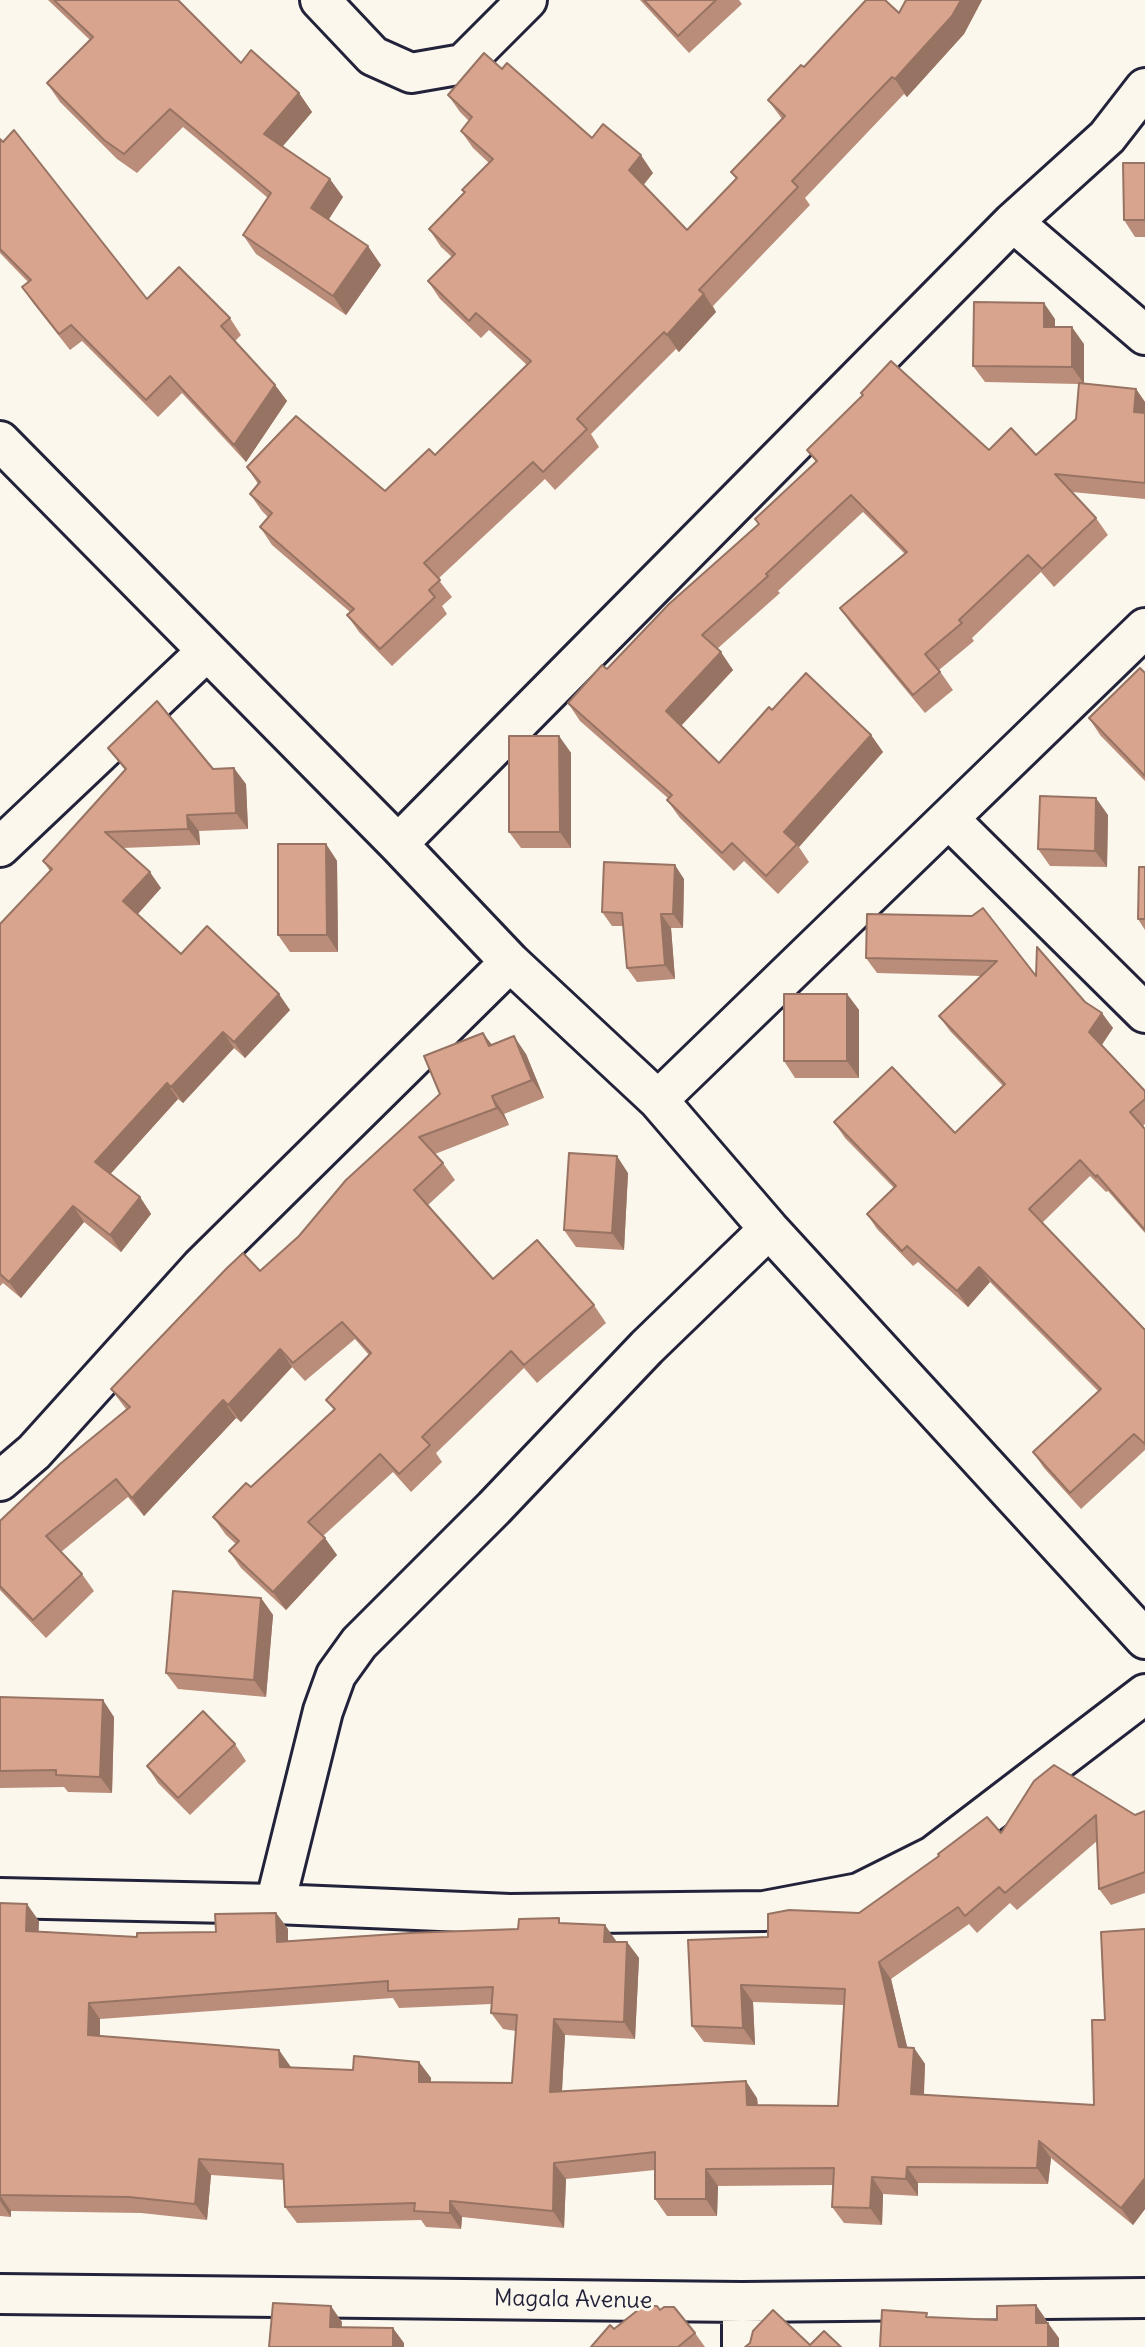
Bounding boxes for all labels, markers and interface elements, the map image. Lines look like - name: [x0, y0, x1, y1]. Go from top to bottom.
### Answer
- street label: Magala Avenue: [494, 2285, 652, 2315]

